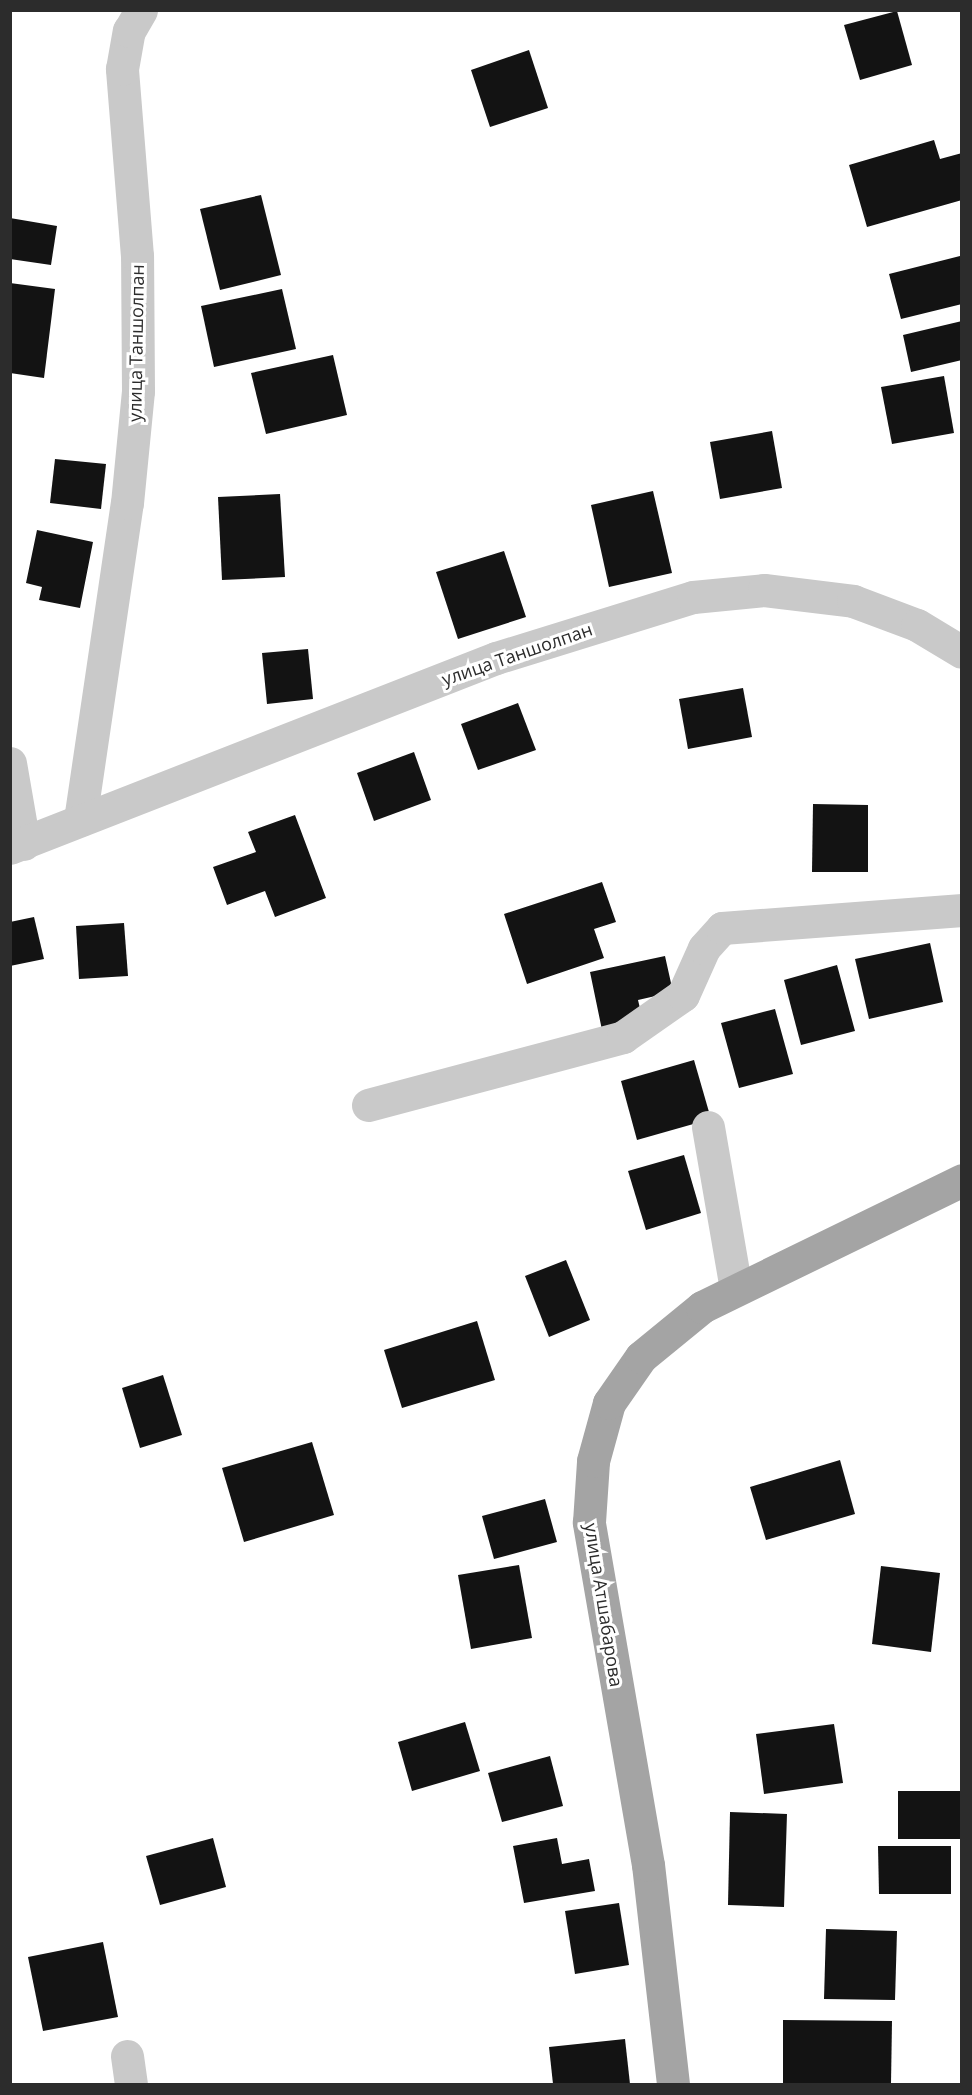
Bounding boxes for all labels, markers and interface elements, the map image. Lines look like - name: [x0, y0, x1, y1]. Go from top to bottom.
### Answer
- street label: улица Таншолпан: [124, 264, 148, 422]
- street label: улица Таншолпан: [439, 618, 595, 690]
- street label: улица Атшабарова: [580, 1522, 628, 1688]

